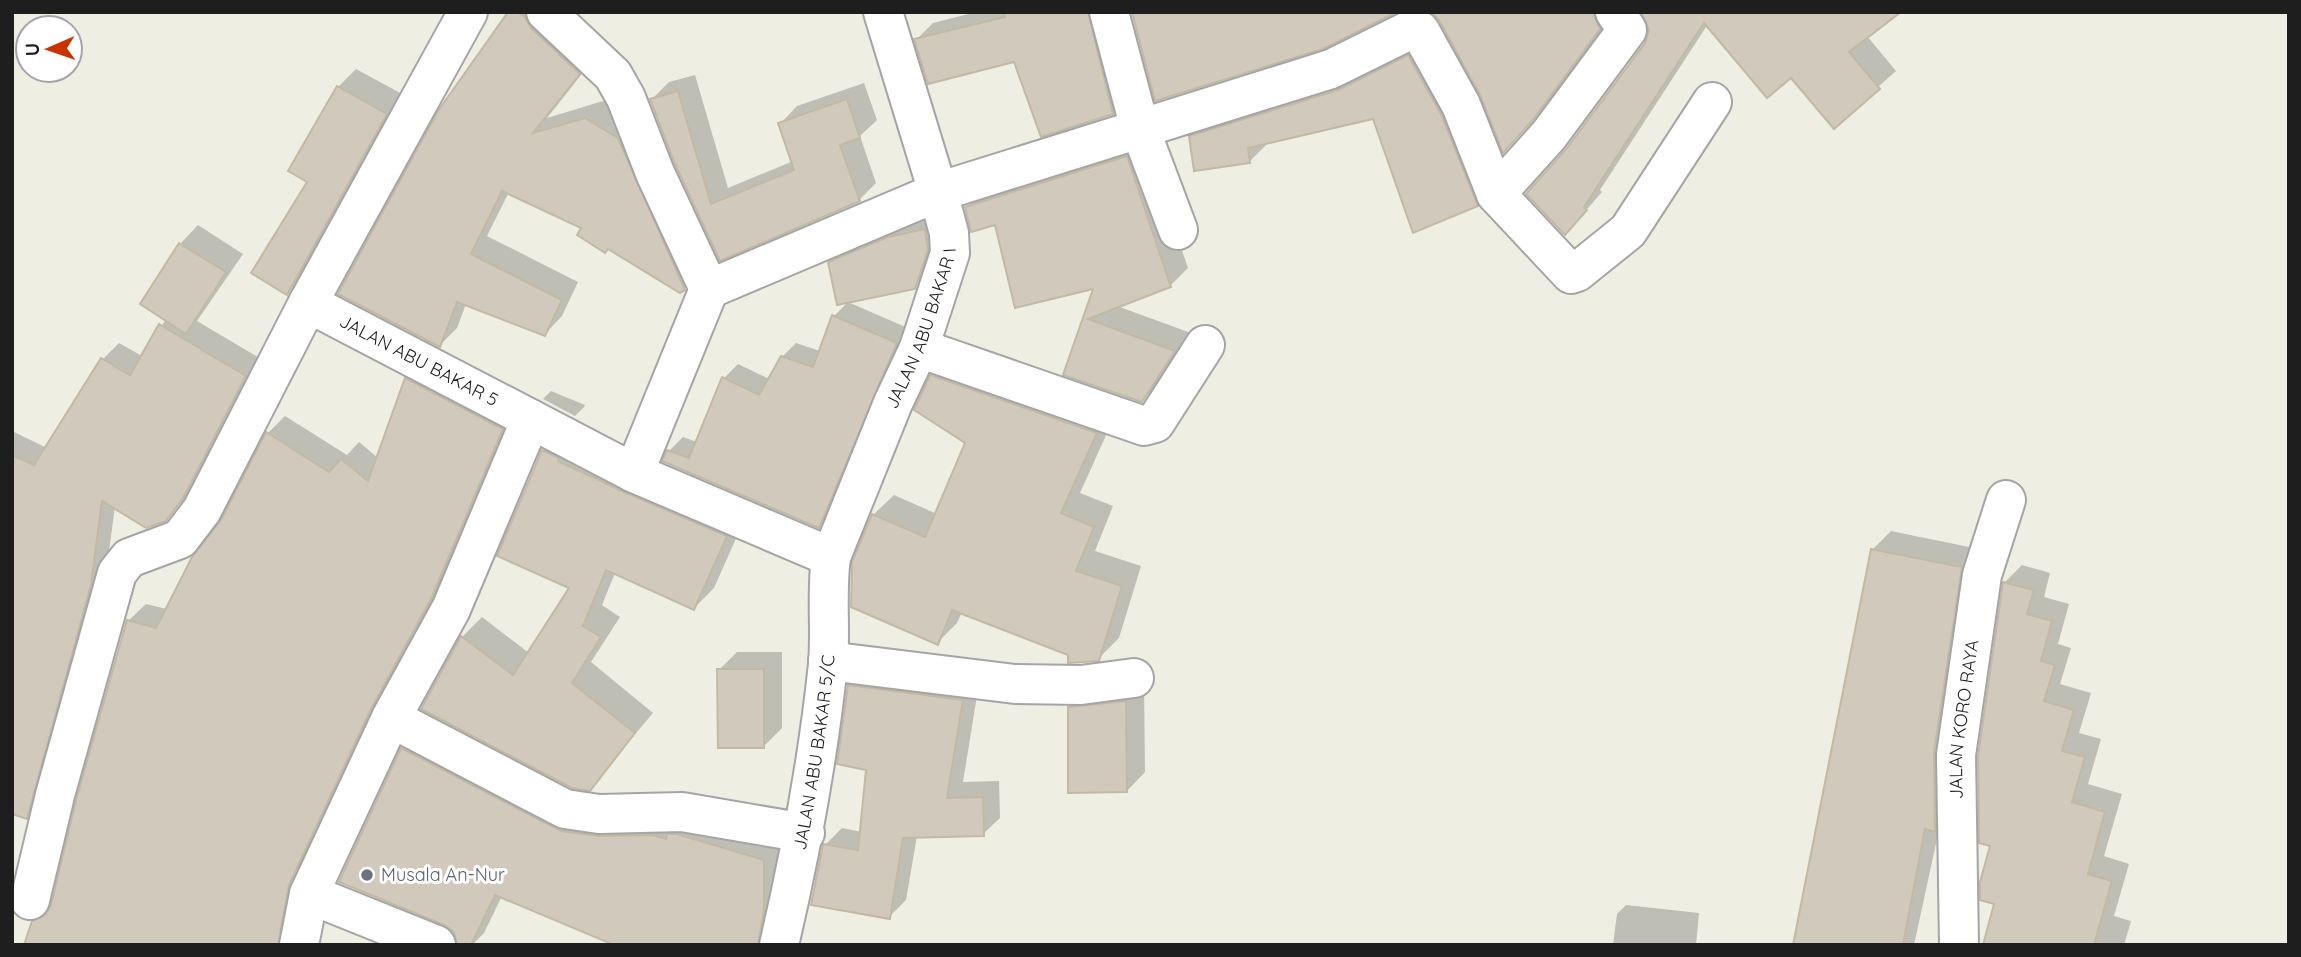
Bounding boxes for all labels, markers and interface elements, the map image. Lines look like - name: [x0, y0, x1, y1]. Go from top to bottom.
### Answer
- north arrow: [14, 14, 84, 84]
- text: U: [20, 42, 44, 57]
- street label: JALAN ABU BAKAR I: [880, 247, 961, 412]
- street label: JALAN ABU BAKAR 5: [336, 309, 502, 411]
- street label: JALAN KORO RAYA: [1944, 638, 1984, 800]
- street label: JALAN ABU BAKAR 5/C: [788, 654, 840, 852]
- place label: Musala An-Nur: [381, 863, 505, 886]
- marker: Musala An-Nur: [359, 867, 375, 883]

